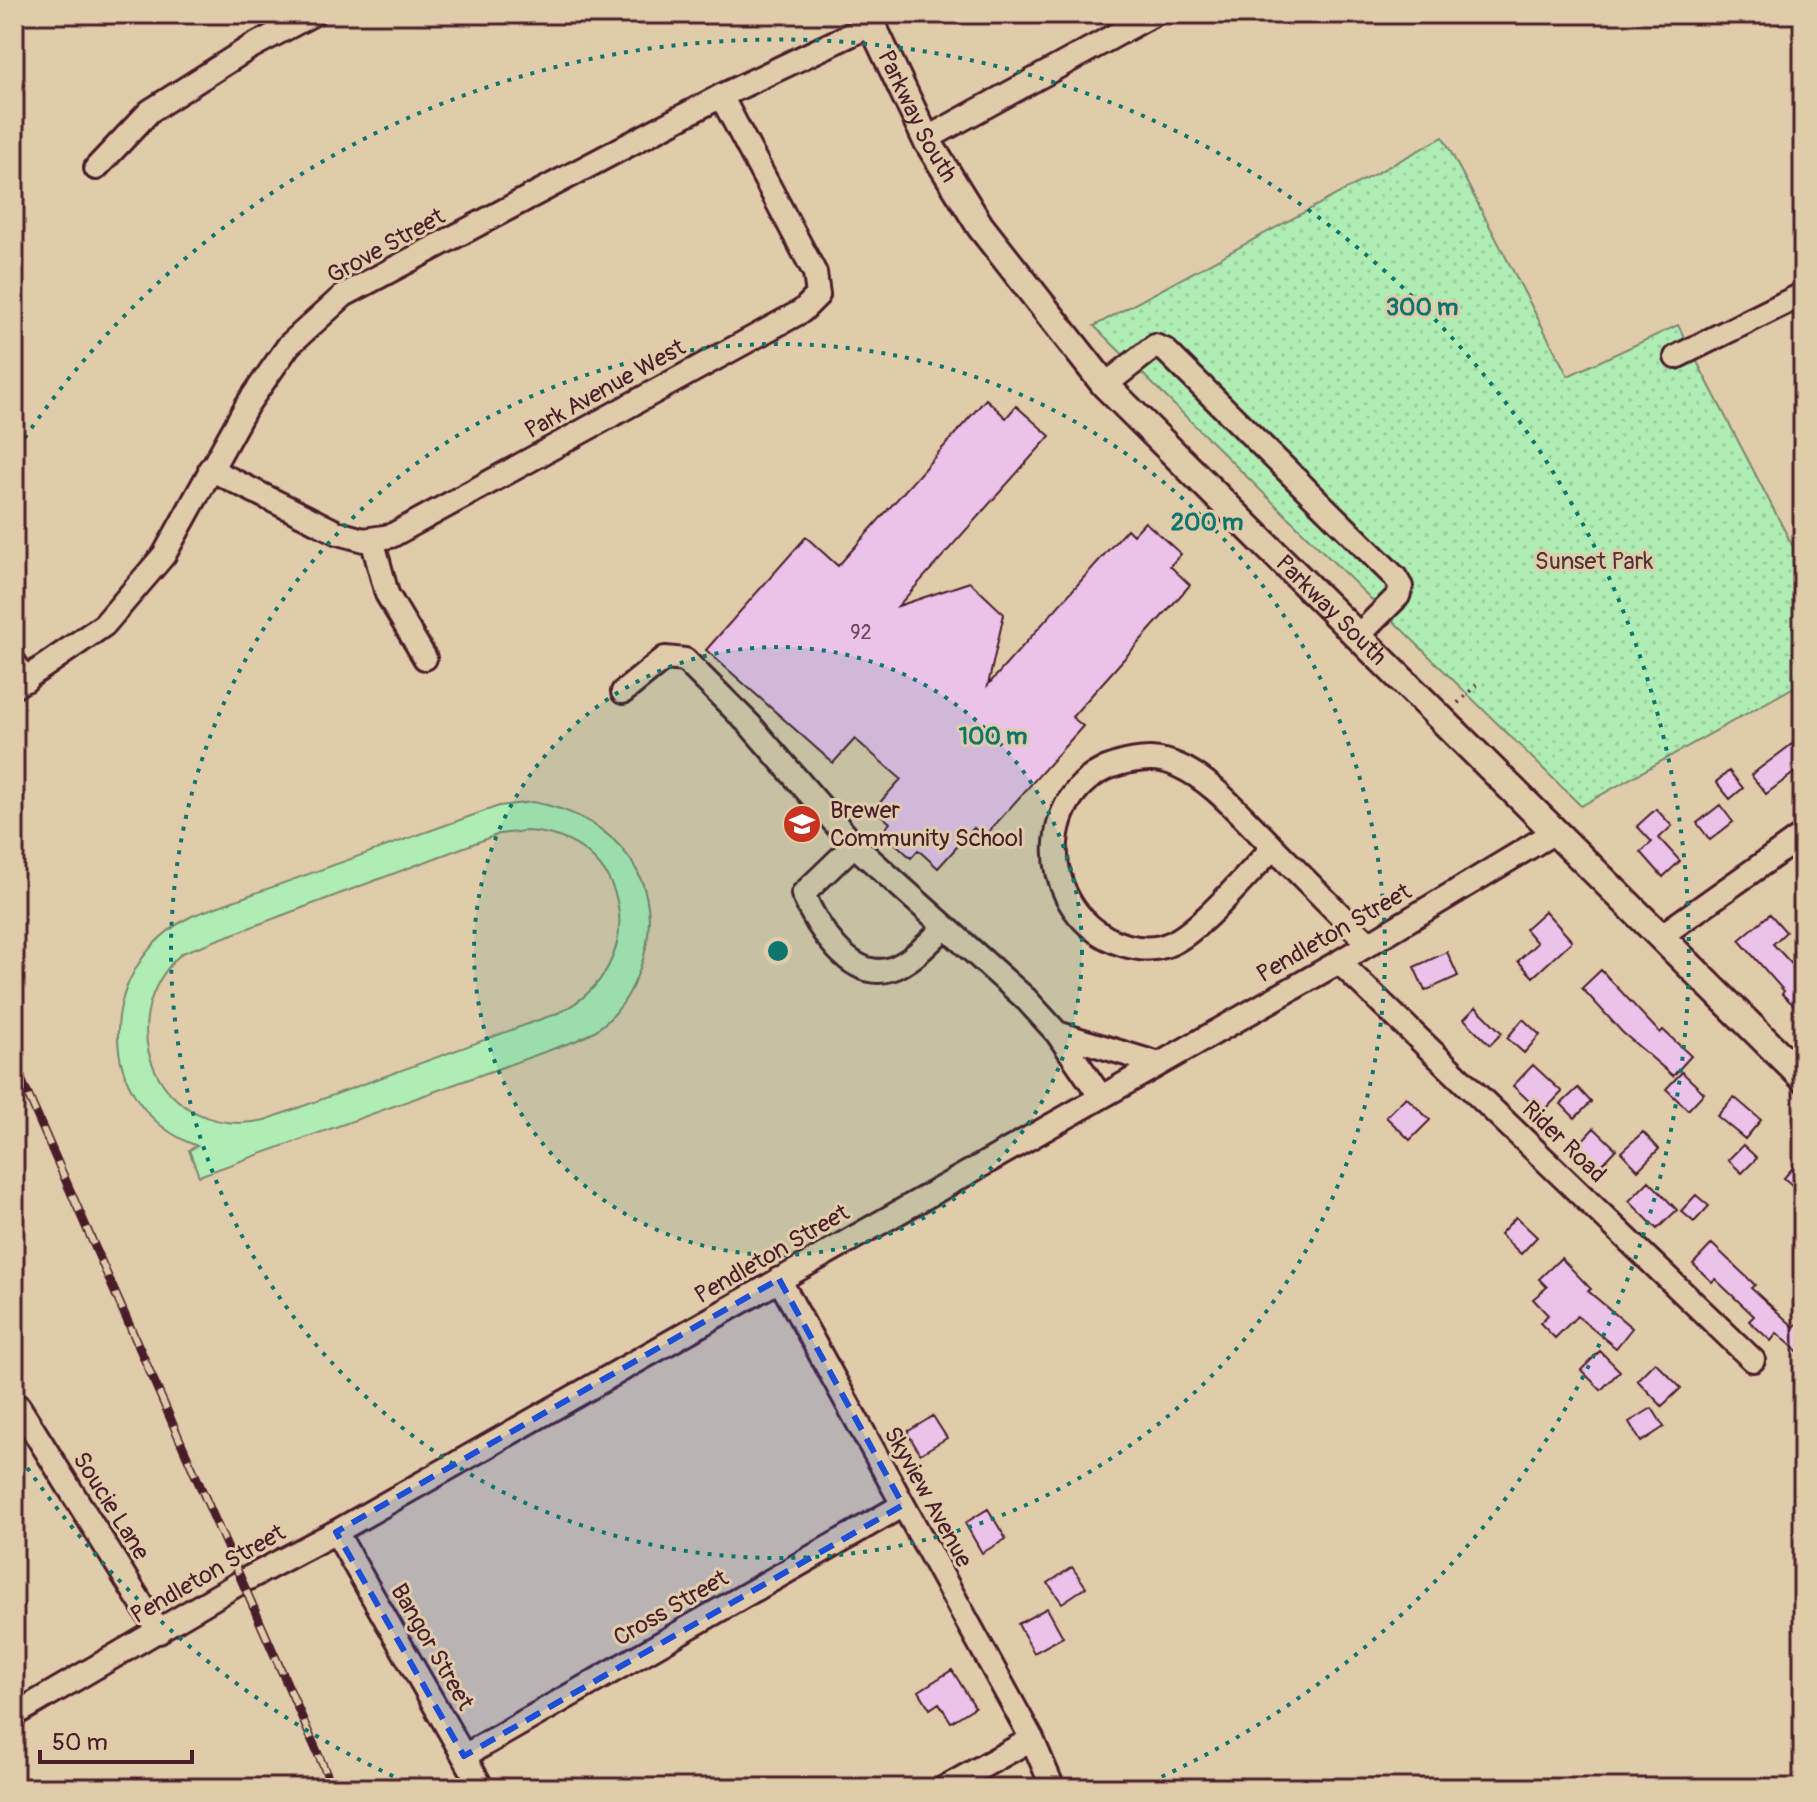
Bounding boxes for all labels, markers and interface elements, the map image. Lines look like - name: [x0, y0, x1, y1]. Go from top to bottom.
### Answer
- street label: Parkway South: [872, 45, 964, 188]
- street label: Grove Street: [322, 202, 450, 290]
- text: 300 m: [1386, 293, 1458, 322]
- street label: Park Avenue West: [520, 333, 691, 445]
- text: 200 m: [1171, 508, 1243, 537]
- park label: Sunset Park: [1535, 547, 1653, 576]
- street label: Parkway South: [1270, 549, 1393, 671]
- house number: 92: [850, 620, 872, 645]
- text: 100 m: [959, 722, 1027, 751]
- place label: Brewer Community School: [830, 796, 1024, 853]
- school or university icon: Brewer Community School: [781, 803, 823, 845]
- street label: Pendleton Street: [1252, 877, 1417, 989]
- centre of rings: [764, 937, 792, 965]
- street label: Rider Road: [1516, 1095, 1612, 1189]
- street label: Pendleton Street: [690, 1198, 855, 1310]
- street label: Skyview Avenue: [877, 1422, 979, 1573]
- street label: Soucie Lane: [66, 1447, 156, 1565]
- street label: Pendleton Street: [126, 1518, 291, 1630]
- street label: Cross Street: [609, 1563, 734, 1652]
- street label: Bangor Street: [384, 1579, 480, 1716]
- scale bar: [40, 1714, 192, 1764]
- text: 50 m: [52, 1728, 108, 1757]

